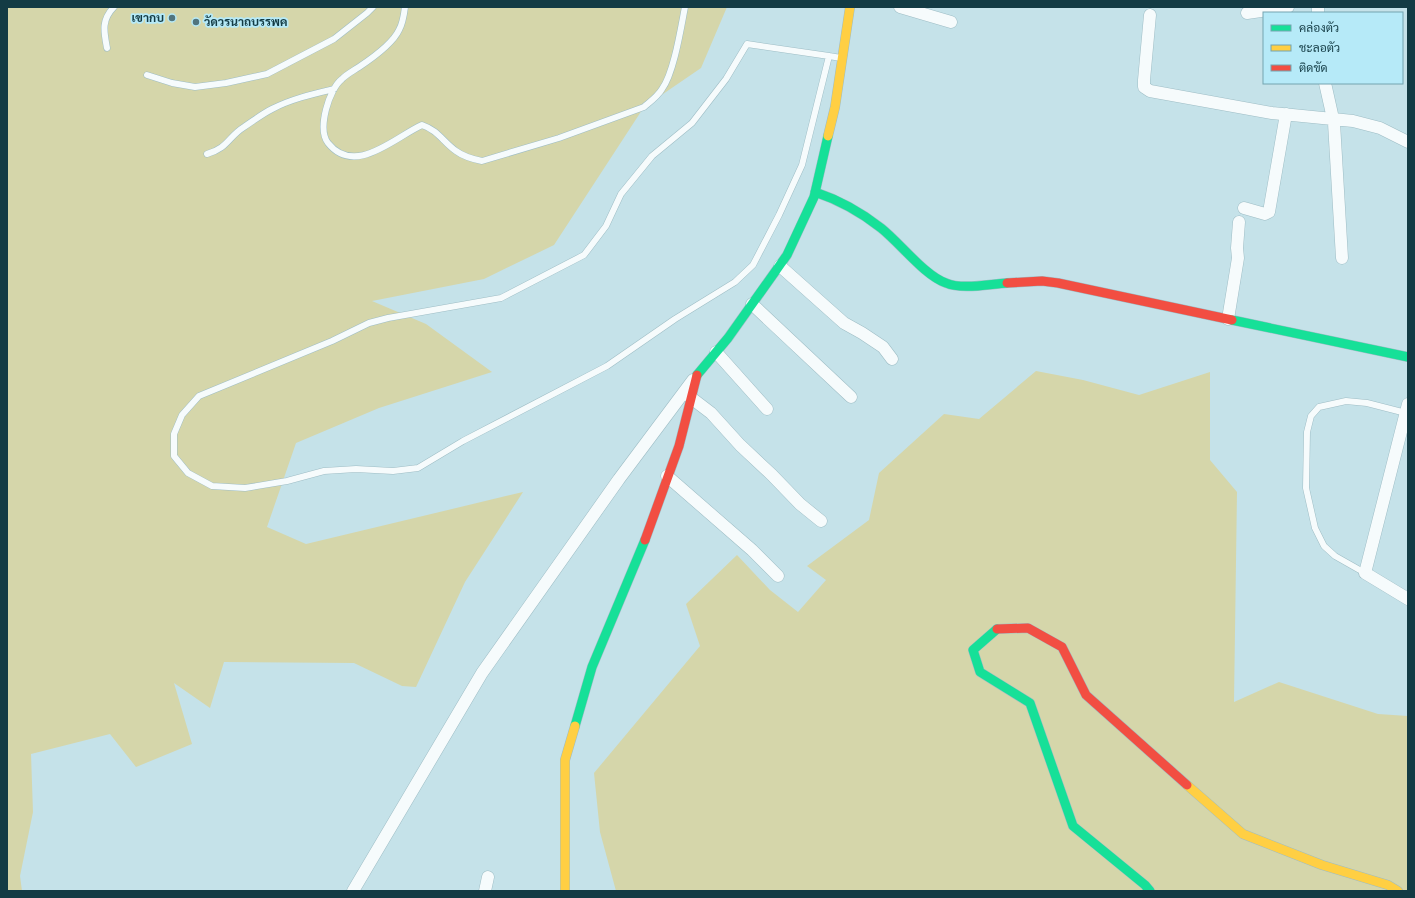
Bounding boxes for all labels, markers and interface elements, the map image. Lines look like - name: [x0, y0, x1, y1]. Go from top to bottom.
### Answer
- place label: เขากบ: [131, 11, 164, 25]
- legend: [1263, 12, 1403, 84]
- marker: เขากบ: [167, 13, 177, 23]
- place label: วัดวรนาถบรรพค: [204, 15, 287, 29]
- marker: วัดวรนาถบรรพค: [191, 17, 201, 27]
- text: คล่องตัว: [1299, 21, 1339, 35]
- text: ชะลอตัว: [1299, 41, 1340, 55]
- text: ติดขัด: [1299, 61, 1328, 75]

